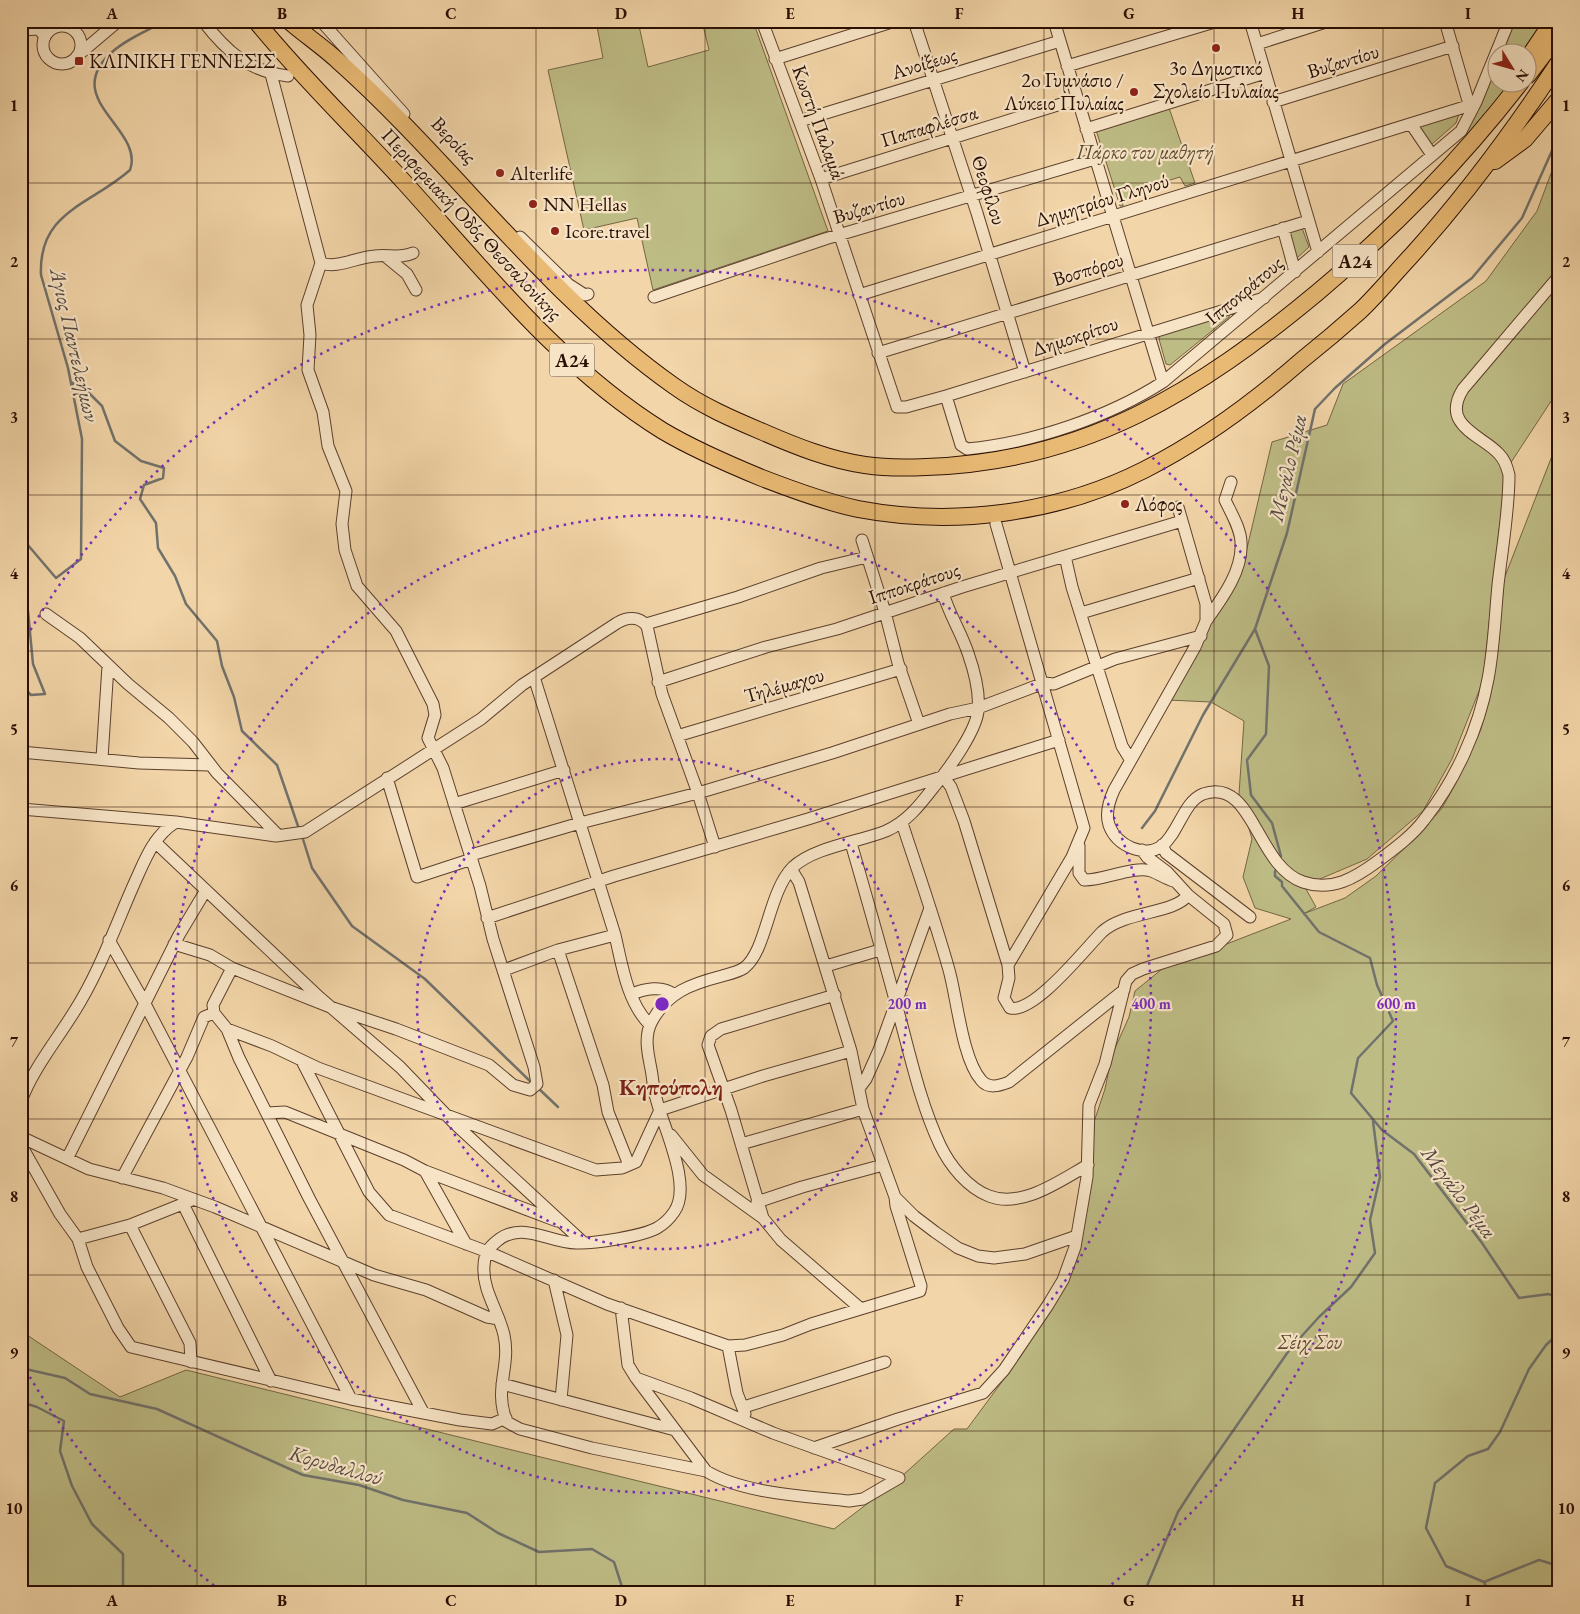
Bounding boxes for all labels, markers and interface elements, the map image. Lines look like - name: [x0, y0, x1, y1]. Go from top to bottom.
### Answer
- text: A: [105, 3, 118, 24]
- text: B: [277, 3, 287, 24]
- text: C: [445, 3, 457, 24]
- text: D: [615, 3, 627, 24]
- text: E: [785, 3, 795, 24]
- text: F: [955, 3, 964, 24]
- text: G: [1123, 3, 1135, 24]
- text: H: [1292, 3, 1305, 24]
- text: I: [1465, 3, 1471, 24]
- street label: Βυζαντίου: [1304, 38, 1382, 84]
- street label: Ανοίξεως: [887, 41, 960, 86]
- marker: 3ο Δημοτικό Σχολείο Πυλαίας: [1210, 42, 1222, 54]
- north arrow: [1488, 42, 1538, 92]
- place label: ΚΛΙΝΙΚΗ ΓΕΝΝΕΣΙΣ: [89, 48, 275, 74]
- marker: ΚΛΙΝΙΚΗ ΓΕΝΝΕΣΙΣ: [73, 55, 85, 67]
- place label: 3ο Δημοτικό Σχολείο Πυλαίας: [1153, 55, 1279, 104]
- street label: Κωστή Παλαμά: [786, 61, 852, 184]
- text: N: [1511, 66, 1533, 86]
- place label: 2o Γυμνάσιο / Λύκειο Πυλαίας: [1003, 67, 1124, 116]
- marker: 2o Γυμνάσιο / Λύκειο Πυλαίας: [1128, 86, 1140, 98]
- text: 1: [10, 95, 18, 116]
- text: 1: [1562, 95, 1570, 116]
- street label: Παπαφλέσσα: [877, 99, 982, 153]
- street label: Βεροίας: [426, 111, 483, 169]
- street label: Περιφερειακή Οδός Θεσσαλονίκης: [376, 122, 568, 326]
- park label: Πάρκο του μαθητή: [1075, 139, 1214, 165]
- street label: Θεοφίλου: [966, 152, 1012, 228]
- place label: Alterlife: [509, 160, 573, 186]
- marker: Alterlife: [494, 167, 506, 179]
- street label: Δημητρίου Γληνού: [1032, 167, 1172, 233]
- street label: Βυζαντίου: [830, 184, 908, 230]
- place label: NN Hellas: [543, 191, 627, 217]
- marker: NN Hellas: [527, 198, 539, 210]
- place label: Icore.travel: [565, 218, 650, 244]
- marker: Icore.travel: [549, 225, 561, 237]
- road number: Α24: [1332, 245, 1378, 278]
- street label: Βοσπόρου: [1049, 246, 1127, 292]
- street label: Ιπποκράτους: [1200, 250, 1289, 330]
- text: 2: [10, 251, 19, 272]
- text: 2: [1562, 251, 1571, 272]
- water label: Άγιος Παντελεήμων: [44, 264, 106, 425]
- street label: Δημοκρίτου: [1029, 310, 1121, 362]
- road number: Α24: [550, 344, 594, 376]
- text: 3: [10, 407, 18, 428]
- text: 3: [1562, 407, 1570, 428]
- water label: Μεγάλο Ρέμα: [1261, 412, 1312, 526]
- place label: Λόφος: [1134, 491, 1183, 517]
- marker: Λόφος: [1119, 498, 1131, 510]
- street label: Ιπποκράτους: [865, 556, 963, 610]
- text: 4: [10, 563, 19, 584]
- text: 4: [1562, 563, 1571, 584]
- street label: Τηλέμαχου: [741, 661, 827, 709]
- text: 5: [10, 719, 18, 740]
- text: 5: [1562, 719, 1570, 740]
- text: 6: [10, 875, 19, 896]
- text: 6: [1562, 875, 1571, 896]
- text: 200 m: [887, 994, 927, 1013]
- text: 400 m: [1131, 994, 1171, 1013]
- text: 600 m: [1376, 994, 1416, 1013]
- centre of rings: [653, 995, 671, 1013]
- text: 7: [10, 1031, 19, 1052]
- text: 7: [1562, 1031, 1571, 1052]
- district label: Κηπούπολη: [619, 1073, 723, 1102]
- water label: Μεγάλο Ρέμα: [1414, 1139, 1502, 1243]
- text: 8: [10, 1186, 18, 1207]
- text: 8: [1562, 1186, 1570, 1207]
- park label: Σέιχ Σου: [1277, 1329, 1342, 1355]
- text: 9: [10, 1342, 19, 1363]
- text: 9: [1562, 1342, 1571, 1363]
- water label: Κορυδαλλού: [286, 1439, 386, 1491]
- text: 10: [6, 1498, 23, 1519]
- text: 10: [1558, 1498, 1575, 1519]
- text: A: [105, 1590, 118, 1611]
- text: B: [277, 1590, 287, 1611]
- text: C: [445, 1590, 457, 1611]
- text: D: [615, 1590, 627, 1611]
- text: E: [785, 1590, 795, 1611]
- text: F: [955, 1590, 964, 1611]
- text: G: [1123, 1590, 1135, 1611]
- text: H: [1292, 1590, 1305, 1611]
- text: I: [1465, 1590, 1471, 1611]

